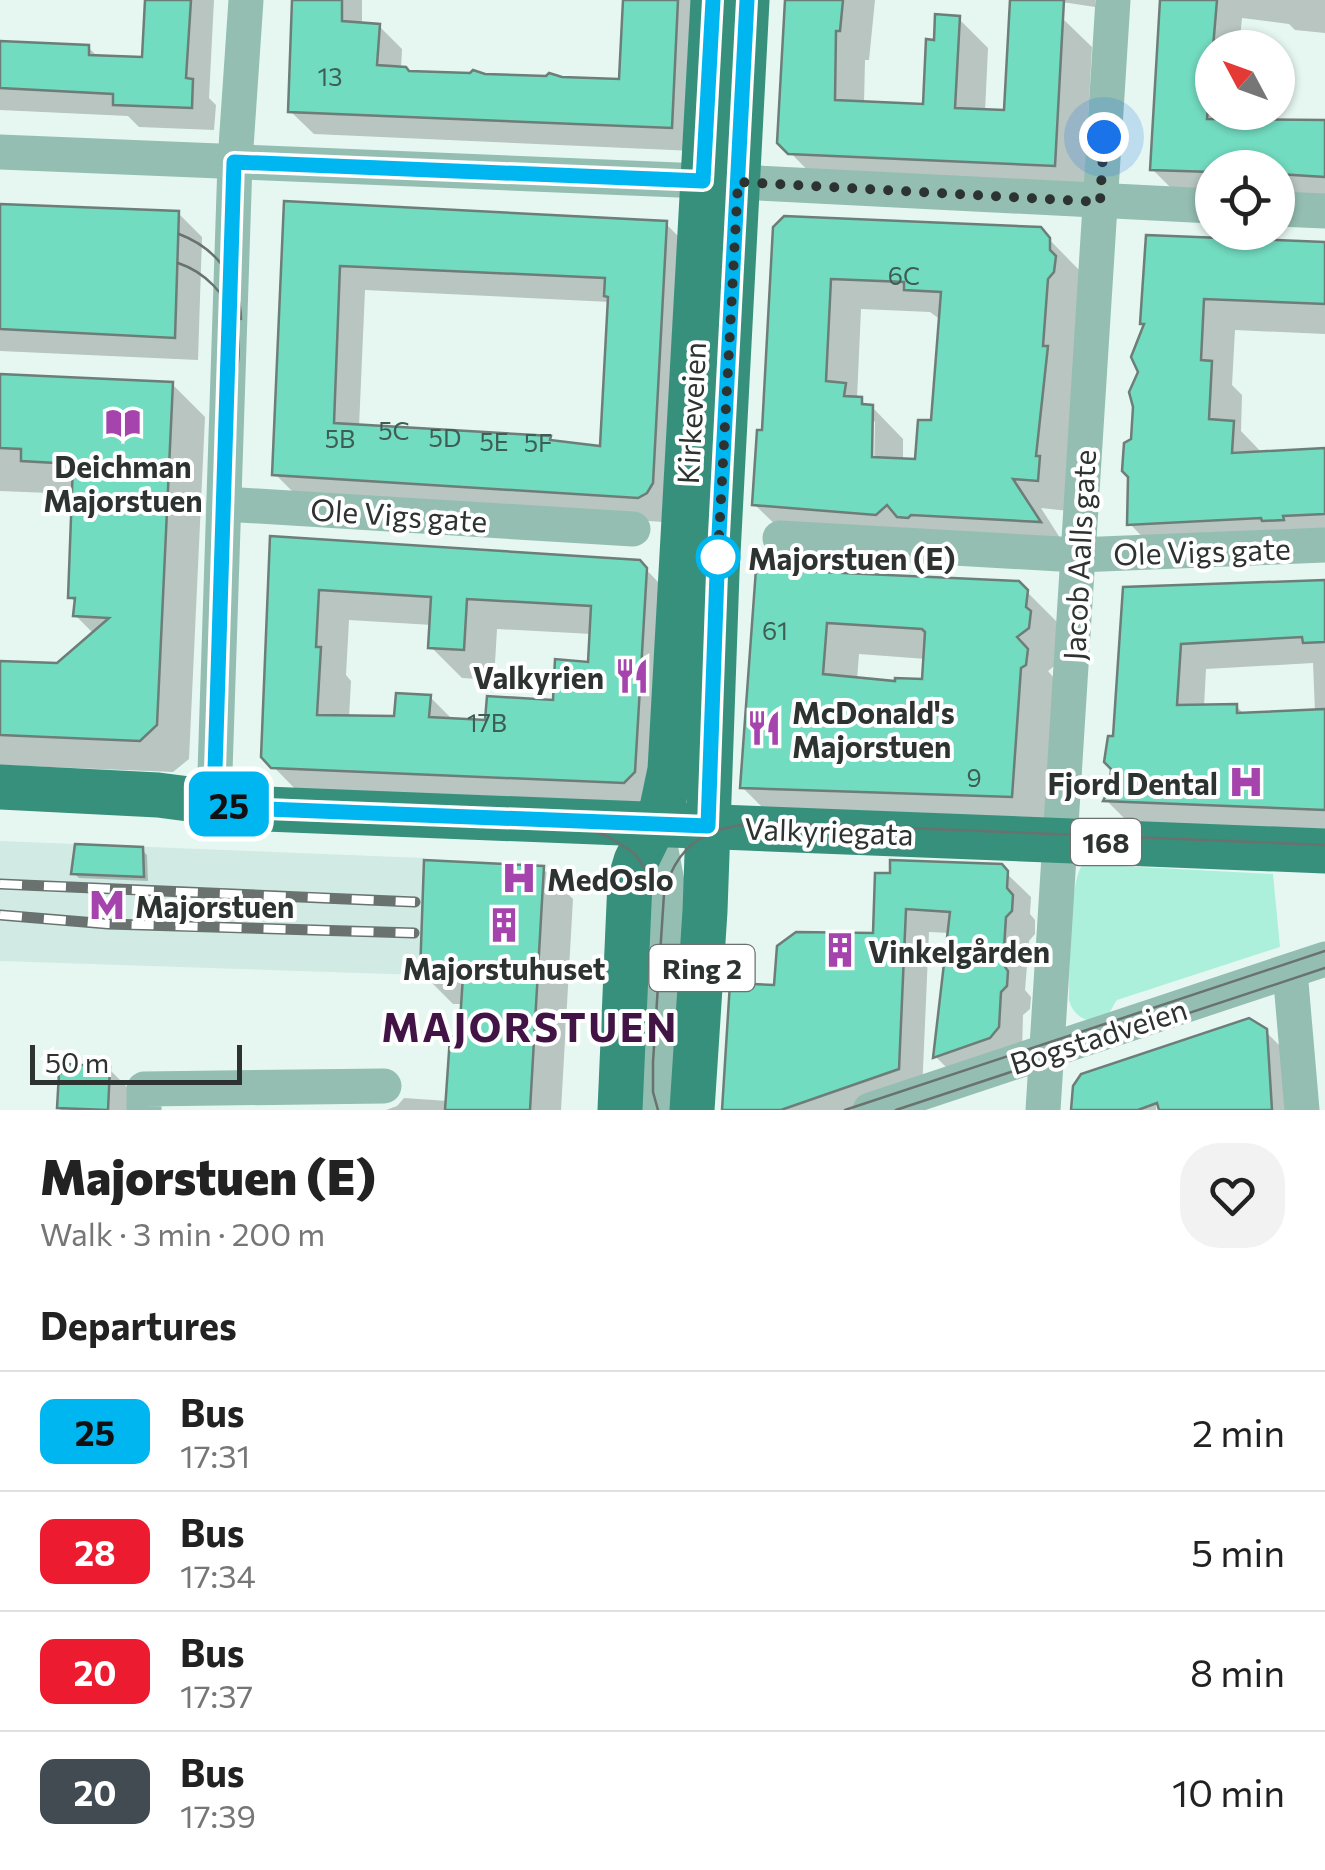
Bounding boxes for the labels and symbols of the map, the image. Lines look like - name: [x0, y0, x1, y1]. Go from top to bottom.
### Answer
- north arrow: [1195, 30, 1295, 130]
- house number: 13: [318, 61, 342, 91]
- your location: [1079, 112, 1129, 162]
- house number: 6C: [888, 260, 920, 290]
- street label: Kirkeveien: [668, 341, 712, 485]
- library icon: Deichman Majorstuen: [104, 404, 142, 442]
- house number: 5C: [378, 415, 410, 445]
- house number: 5D: [429, 422, 461, 452]
- house number: 5B: [325, 423, 355, 453]
- house number: 5E: [479, 426, 509, 456]
- house number: 5F: [524, 427, 552, 457]
- place label: Deichman Majorstuen: [43, 447, 203, 518]
- street label: Jacob Aalls gate: [1054, 449, 1102, 661]
- street label: Ole Vigs gate: [309, 489, 489, 539]
- street label: Ole Vigs gate: [1113, 528, 1291, 572]
- marker: Majorstuen (E): [697, 536, 739, 578]
- place label: Majorstuen (E): [748, 539, 956, 576]
- house number: 61: [762, 615, 788, 645]
- restaurant icon: Valkyrien: [613, 657, 651, 695]
- place label: Valkyrien: [473, 658, 604, 695]
- place label: McDonald's Majorstuen: [792, 693, 955, 764]
- house number: 17B: [467, 707, 507, 737]
- restaurant icon: McDonald's Majorstuen: [745, 709, 783, 747]
- house number: 9: [966, 762, 982, 792]
- hospital icon: Fjord Dental: [1227, 763, 1265, 801]
- place label: Fjord Dental: [1047, 764, 1218, 801]
- line badge: 25: [184, 772, 274, 836]
- street label: Valkyriegata: [744, 809, 914, 851]
- road number: 168: [1071, 819, 1141, 865]
- hospital icon: MedOslo: [500, 859, 538, 897]
- place label: MedOslo: [547, 860, 674, 897]
- metro station icon: Majorstuen: [88, 886, 126, 924]
- place label: Majorstuen: [135, 887, 294, 924]
- building icon: Majorstuhuset: [485, 906, 523, 944]
- building icon: Vinkelgården: [821, 931, 859, 969]
- place label: Vinkelgården: [868, 932, 1050, 969]
- road number: Ring 2: [650, 945, 754, 991]
- place label: Majorstuhuset: [402, 949, 606, 986]
- street label: Bogstadveien: [1005, 989, 1191, 1081]
- district label: MAJORSTUEN: [381, 1001, 679, 1050]
- scale bar: [30, 1040, 242, 1084]

